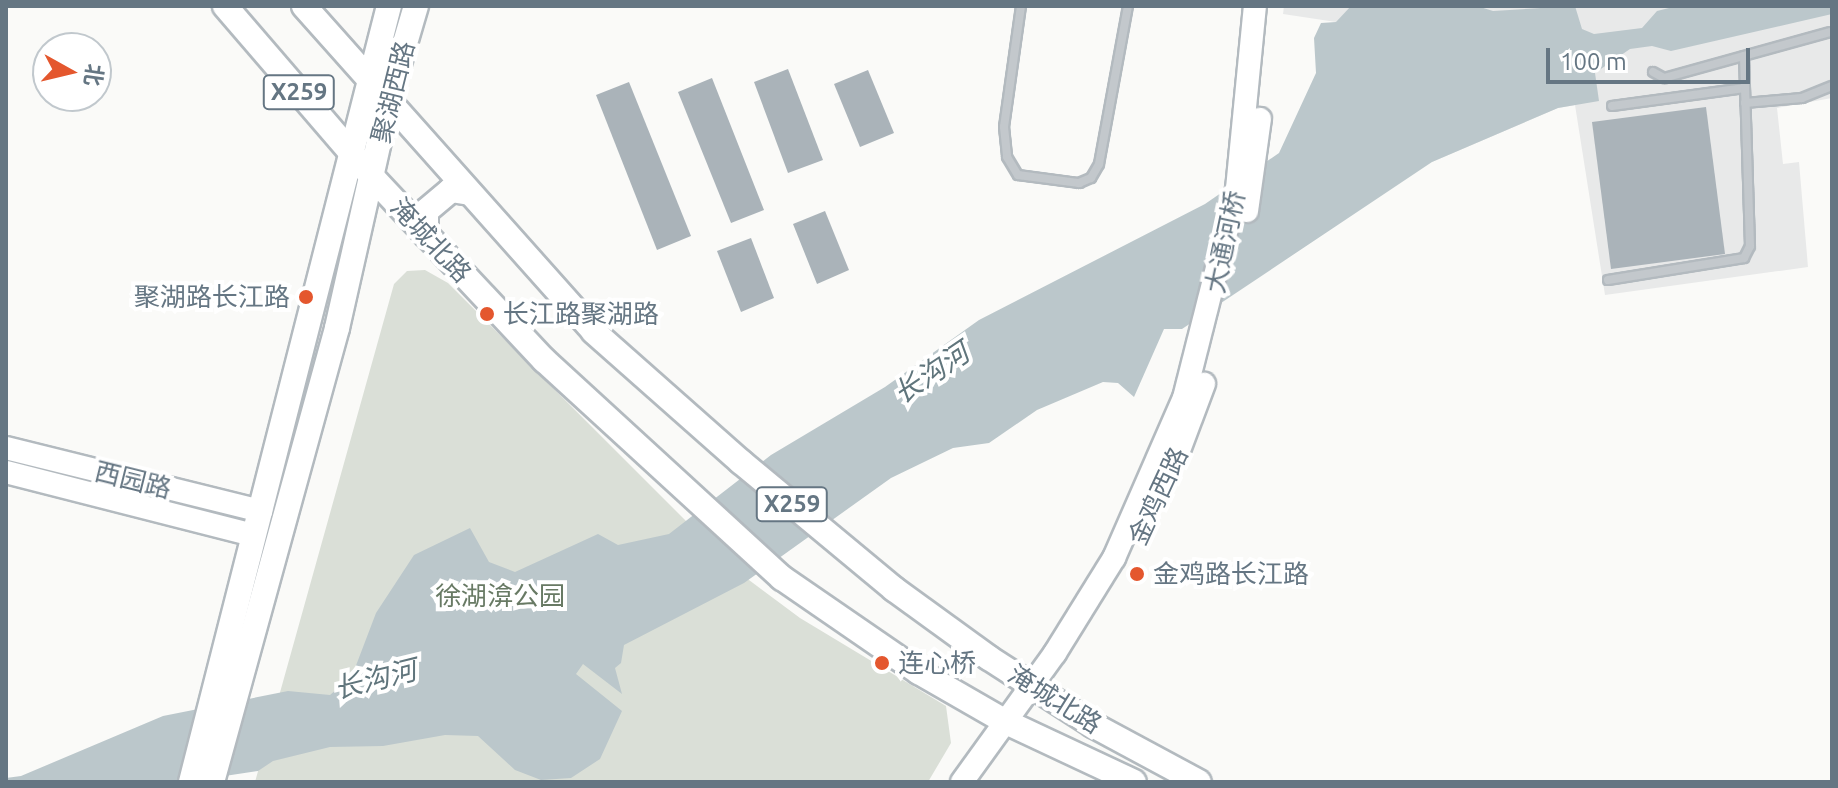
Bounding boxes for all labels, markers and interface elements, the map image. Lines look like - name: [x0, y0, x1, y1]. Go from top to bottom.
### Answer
- north arrow: [32, 32, 112, 112]
- scale bar: [1550, 32, 1754, 82]
- street label: 聚湖西路: [365, 38, 421, 146]
- text: 100 m: [1560, 48, 1627, 75]
- text: 北: [80, 62, 108, 88]
- road number: X259: [261, 72, 337, 112]
- street label: 大通河桥: [1199, 188, 1251, 296]
- street label: 淹城北路: [384, 191, 478, 289]
- place label: 聚湖路长江路: [134, 281, 290, 313]
- marker: 聚湖路长江路: [297, 288, 315, 306]
- place label: 长江路聚湖路: [503, 298, 659, 330]
- marker: 长江路聚湖路: [478, 305, 496, 323]
- water label: 长沟河: [887, 336, 975, 410]
- street label: 金鸡西路: [1122, 442, 1194, 550]
- street label: 西园路: [91, 455, 175, 505]
- road number: X259: [754, 484, 830, 524]
- place label: 金鸡路长江路: [1153, 558, 1309, 590]
- marker: 金鸡路长江路: [1128, 565, 1146, 583]
- park label: 徐湖渰公园: [435, 580, 565, 612]
- place label: 连心桥: [898, 647, 976, 679]
- water label: 长沟河: [330, 653, 420, 705]
- marker: 连心桥: [873, 654, 891, 672]
- street label: 淹城北路: [1003, 658, 1107, 740]

